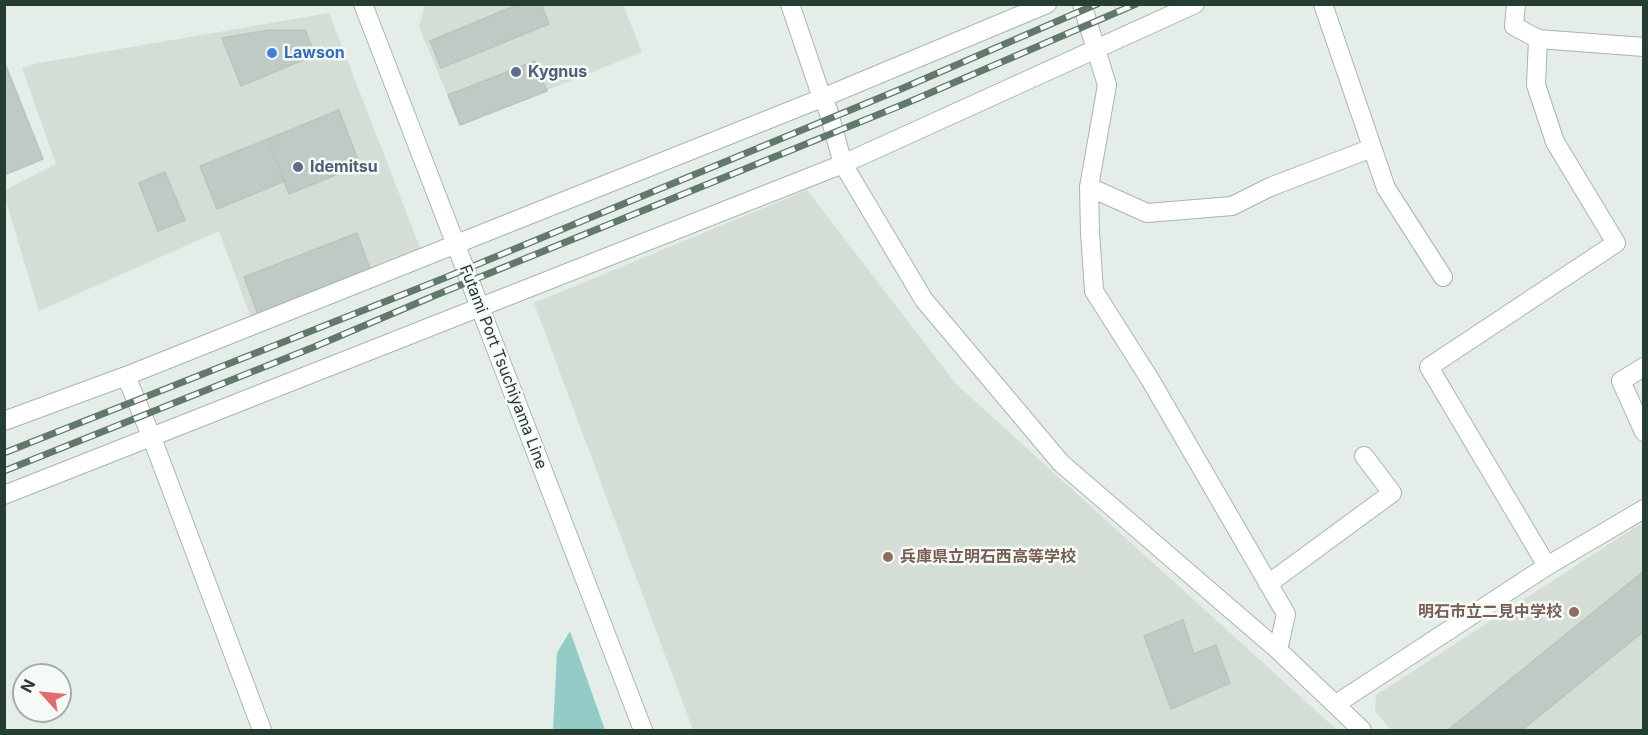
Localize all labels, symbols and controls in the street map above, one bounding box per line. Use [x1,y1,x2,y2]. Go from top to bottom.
place label: Lawson [284,43,345,63]
marker: Lawson [265,46,279,60]
place label: Kygnus [528,62,587,82]
marker: Kygnus [509,65,523,79]
place label: Idemitsu [310,157,378,177]
marker: Idemitsu [291,160,305,174]
street label: Futami Port Tsuchiyama Line [455,262,551,472]
place label: 兵庫県立明石西高等学校 [900,547,1076,567]
marker: 兵庫県立明石西高等学校 [881,550,895,564]
place label: 明石市立二見中学校 [1418,602,1562,622]
marker: 明石市立二見中学校 [1567,605,1581,619]
north arrow [12,663,72,723]
text: N [16,676,39,696]

